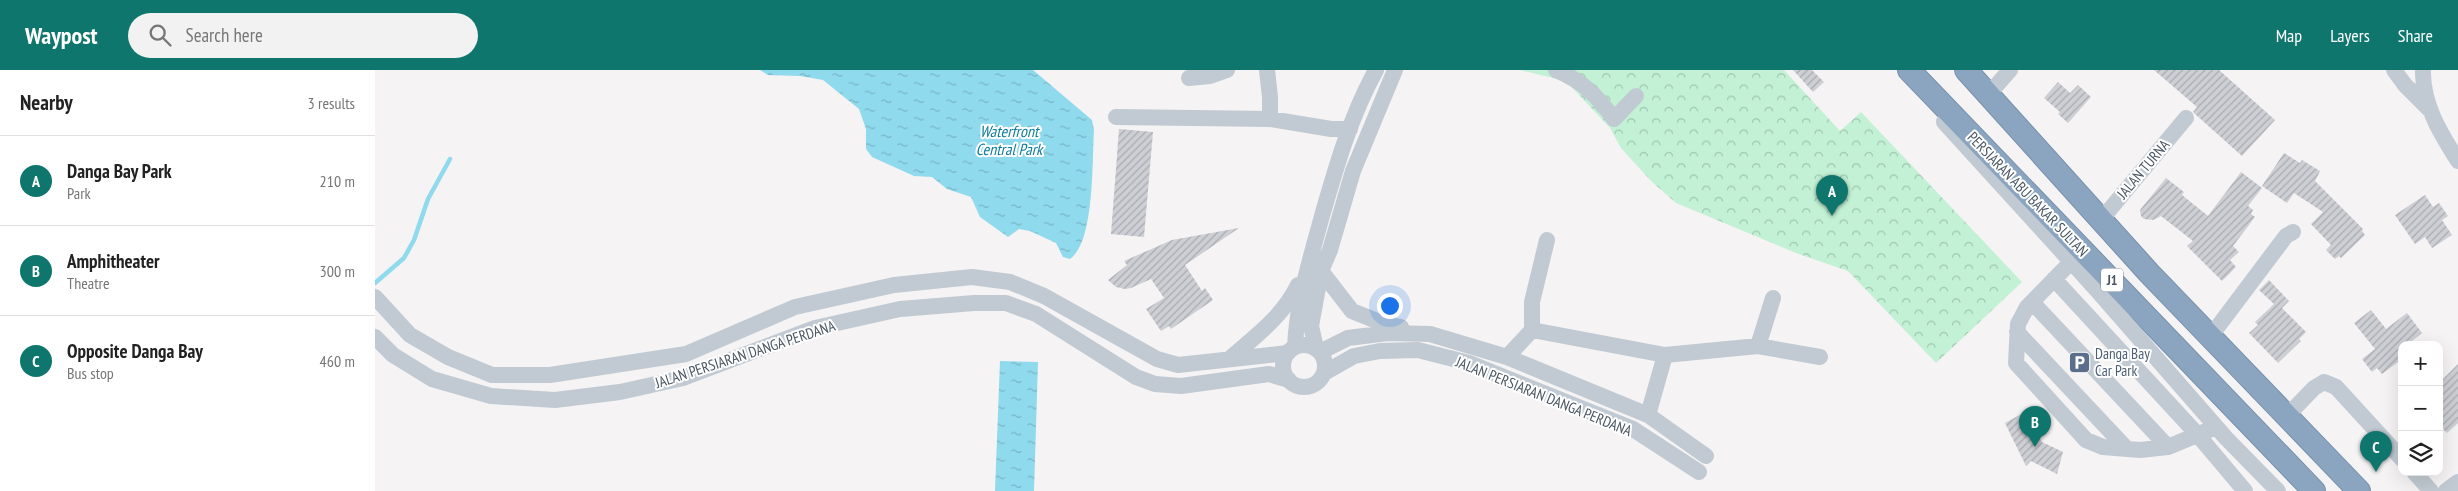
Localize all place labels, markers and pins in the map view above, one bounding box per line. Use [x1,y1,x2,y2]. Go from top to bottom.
pin: A [1816,175,1848,216]
place label: Danga Bay Car Park [2095,344,2150,380]
parking icon: Danga Bay Car Park [2067,350,2091,374]
pin: B [2019,406,2051,447]
pin: C [2360,431,2392,472]

